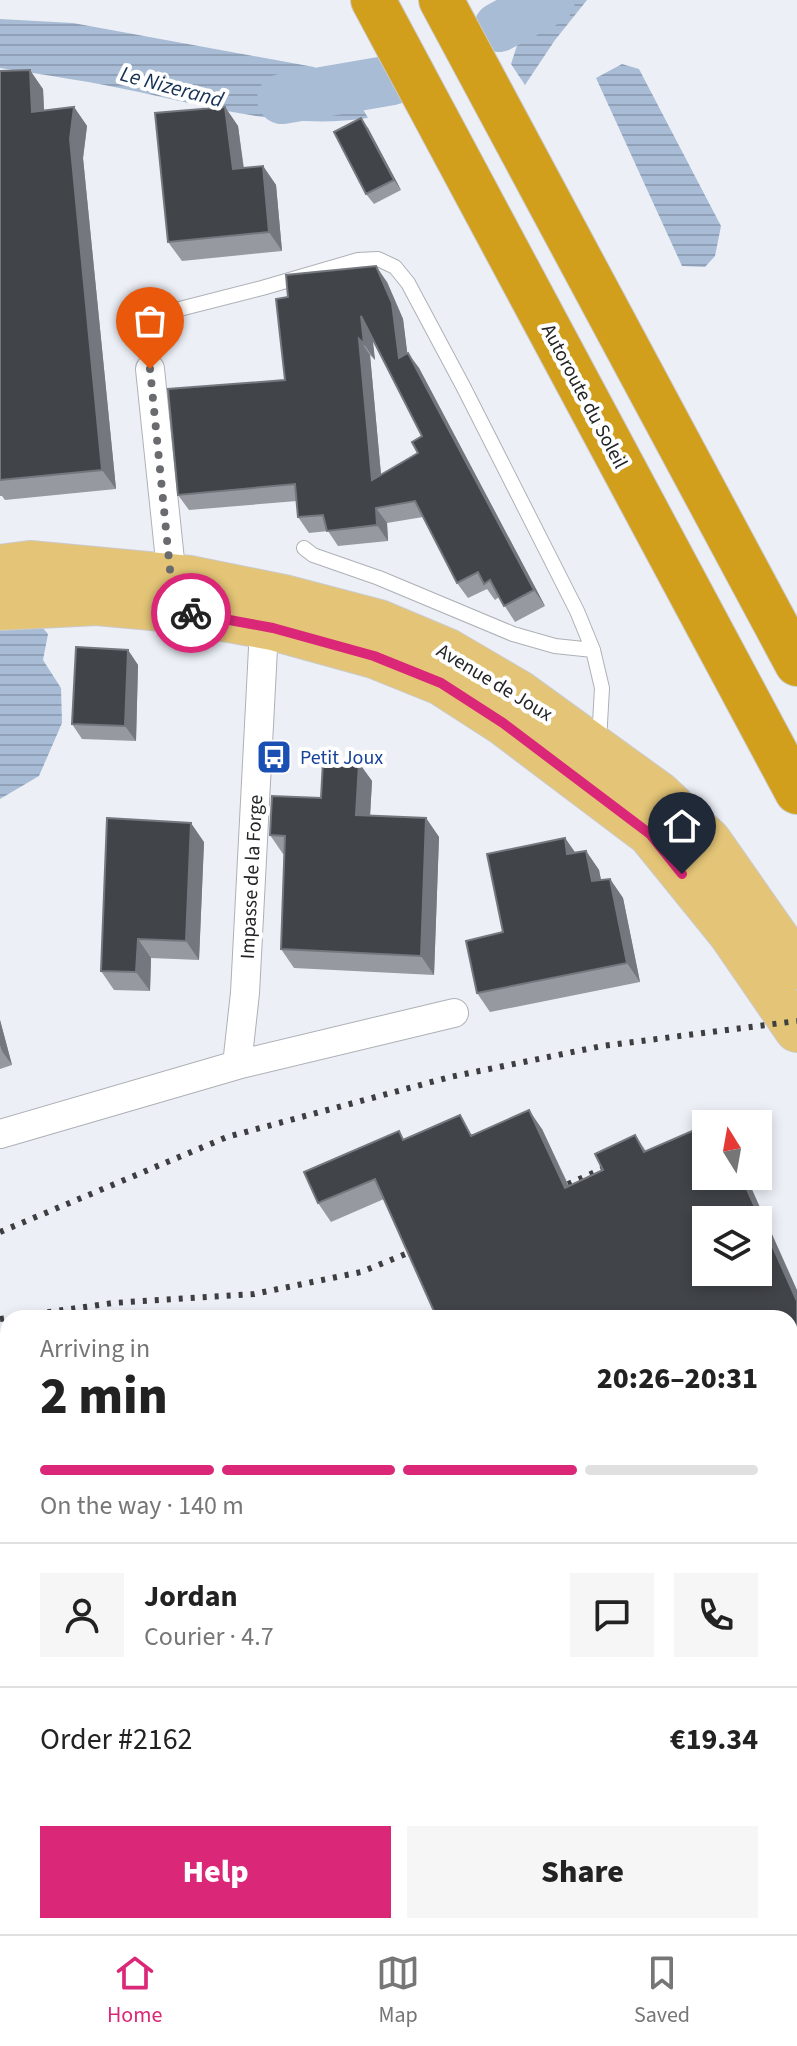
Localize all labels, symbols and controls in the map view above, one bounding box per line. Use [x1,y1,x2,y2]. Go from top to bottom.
water label: Le Nizerand [117,58,228,116]
pin [116,287,184,369]
icon: bag [128,299,172,343]
street label: Autoroute du Soleil [534,319,634,474]
courier [151,573,231,653]
icon: bike [169,591,213,635]
street label: Avenue de Joux [431,637,558,729]
bus stop icon: Petit Joux [255,738,293,776]
place label: Petit Joux [300,744,383,772]
pin [648,792,716,874]
street label: Impasse de la Forge [234,794,270,960]
icon: home [660,804,704,848]
north arrow [692,1110,772,1190]
map controls [692,1110,772,1286]
button: layers [692,1206,772,1286]
text: Arriving in [40,1330,150,1367]
text: 20:26–20:31 [597,1357,758,1400]
text: 2 min [40,1360,168,1434]
text: On the way · 140 m [40,1487,244,1524]
button: person [40,1573,124,1657]
button: chat [570,1573,654,1657]
button: phone [674,1573,758,1657]
text: Jordan [144,1575,238,1618]
text: Courier · 4.7 [144,1618,274,1655]
text: Order #2162 [40,1718,193,1761]
text: €19.34 [670,1718,758,1761]
button: Help [40,1826,391,1918]
button: Share [407,1826,758,1918]
tab: Home [107,1951,162,2031]
tab: Map [376,1951,420,2031]
tab: Saved [634,1951,690,2031]

